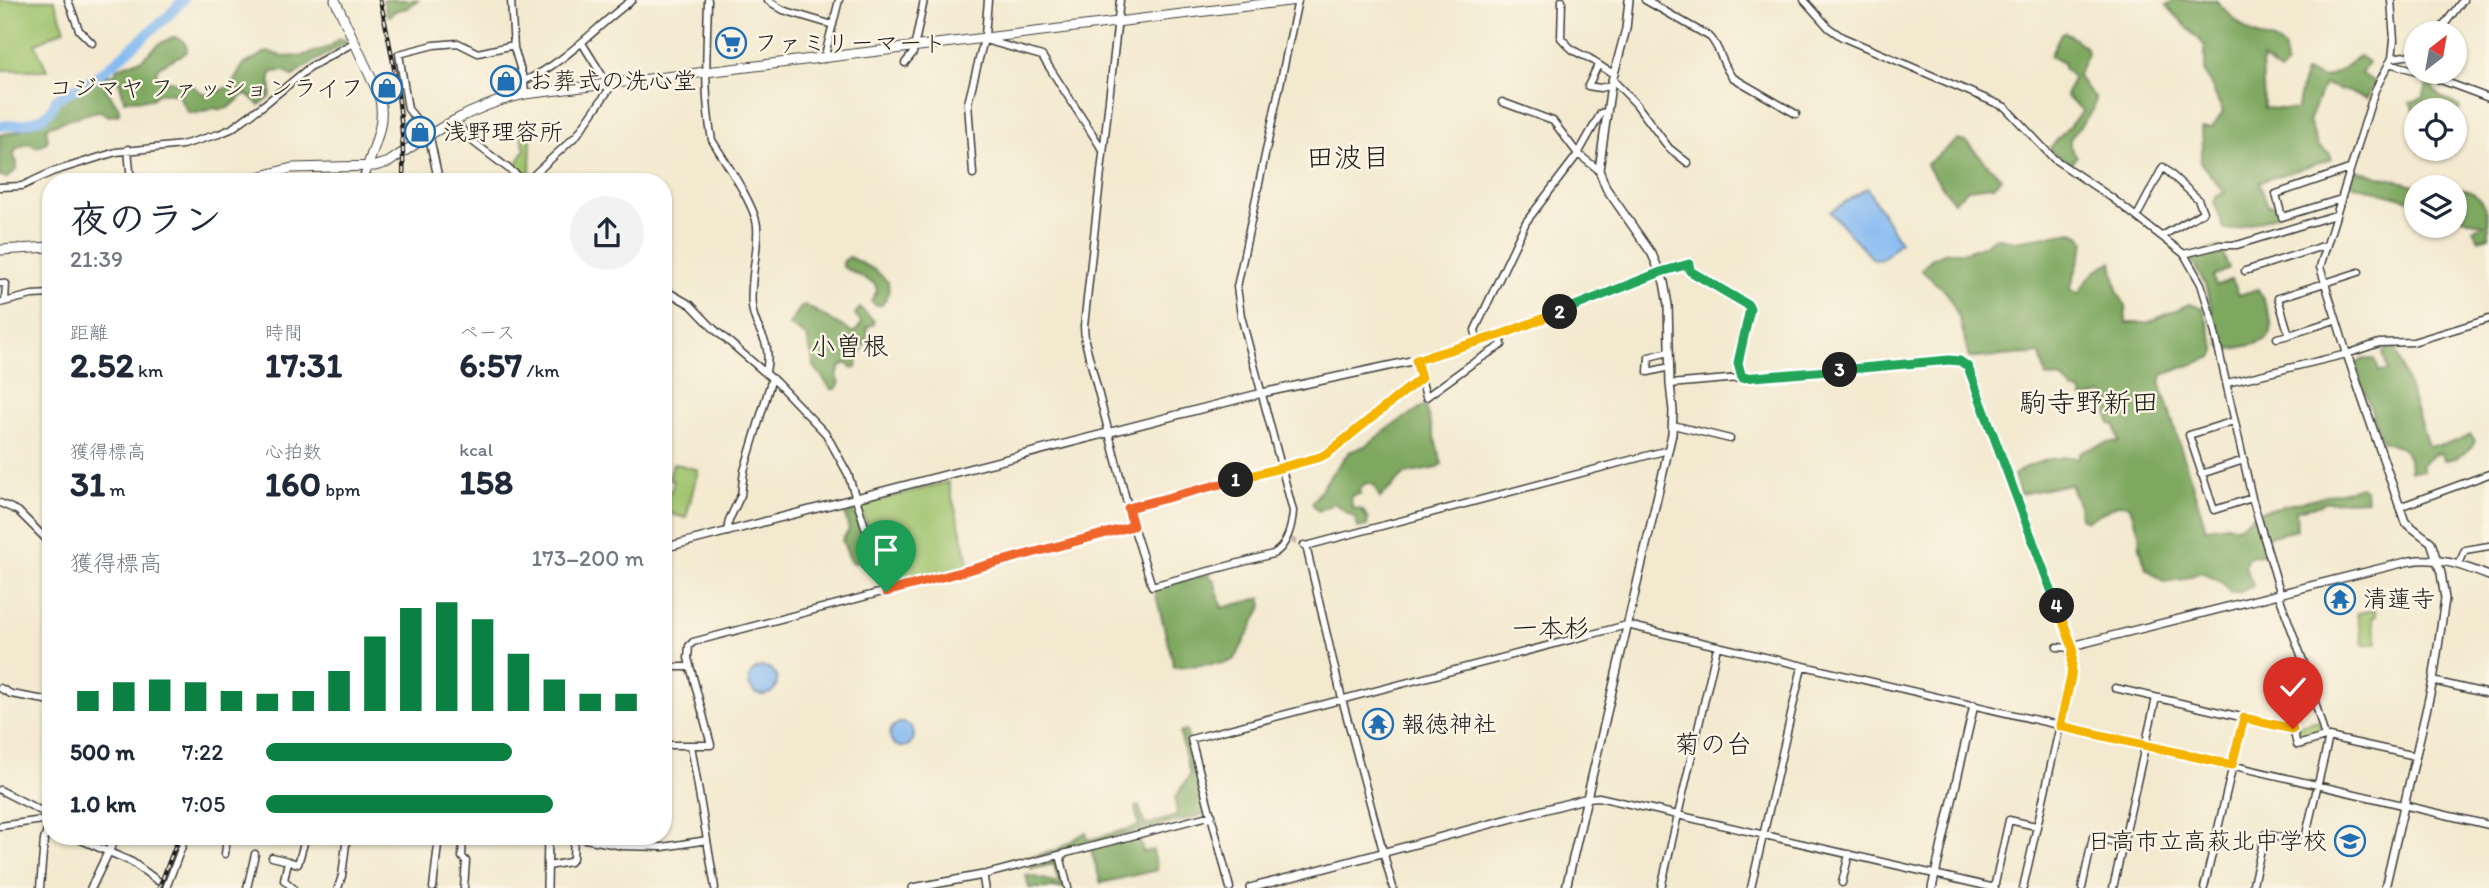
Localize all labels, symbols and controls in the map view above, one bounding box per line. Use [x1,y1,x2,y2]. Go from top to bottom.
north arrow [2404,21,2468,84]
map controls [2404,21,2467,238]
supermarket icon: ファミリーマート [714,26,748,60]
place label: ファミリーマート [754,28,946,57]
shop icon: お葬式の洗心堂 [489,64,523,98]
place label: お葬式の洗心堂 [529,66,697,95]
shop icon: コジマヤ ファッションライフ [370,71,404,105]
place label: コジマヤ ファッションライフ [49,73,364,102]
button: locate [2404,98,2467,161]
shop icon: 浅野理容所 [403,115,437,149]
place label: 浅野理容所 [443,117,563,146]
district label: 田波目 [1306,140,1390,174]
button: layers [2404,175,2467,238]
text: 夜のラン [70,196,222,242]
button: share [570,196,644,270]
text: 21:39 [70,245,123,273]
pin: 2 [1542,294,1578,330]
text: 2 [1555,300,1565,323]
text: 距離 [70,321,108,344]
text: 時間 [265,321,303,344]
text: ペース [459,321,515,344]
district label: 小曽根 [810,330,888,362]
text: 2.52 [70,344,134,386]
text: 17:31 [265,344,342,386]
text: 6:57 [459,344,522,386]
pin: 3 [1822,352,1857,388]
text: 3 [1834,358,1845,381]
text: km [134,359,163,382]
text: /km [522,359,560,382]
district label: 駒寺野新田 [2019,385,2159,419]
text: kcal [459,438,493,461]
text: 獲得標高 [70,440,146,463]
text: 心拍数 [265,440,322,463]
text: 158 [459,461,513,503]
pin: 1 [1218,462,1254,498]
text: 31 [70,463,105,505]
text: 160 [265,463,321,505]
text: 1 [1231,468,1240,491]
text: m [105,478,126,501]
text: bpm [321,478,361,501]
pin [856,520,916,592]
icon: arrive [867,531,905,569]
text: 173–200 m [532,544,644,572]
text: 獲得標高 [70,549,162,577]
temple icon: 清蓮寺 [2323,582,2357,616]
place label: 清蓮寺 [2363,584,2435,613]
pin: 4 [2039,588,2074,624]
text: 4 [2051,594,2062,617]
district label: 一本杉 [1512,612,1590,644]
pin [2263,657,2323,729]
icon: check [2274,668,2312,706]
temple icon: 報徳神社 [1361,707,1395,741]
place label: 報徳神社 [1401,709,1497,738]
district label: 菊の台 [1674,728,1752,760]
text: 500 m [70,738,135,766]
text: 7:22 [182,738,223,766]
text: 1.0 km [70,790,136,818]
text: 7:05 [182,790,225,818]
school or university icon: 日高市立高萩北中学校 [2333,824,2367,858]
place label: 日高市立高萩北中学校 [2087,826,2327,855]

